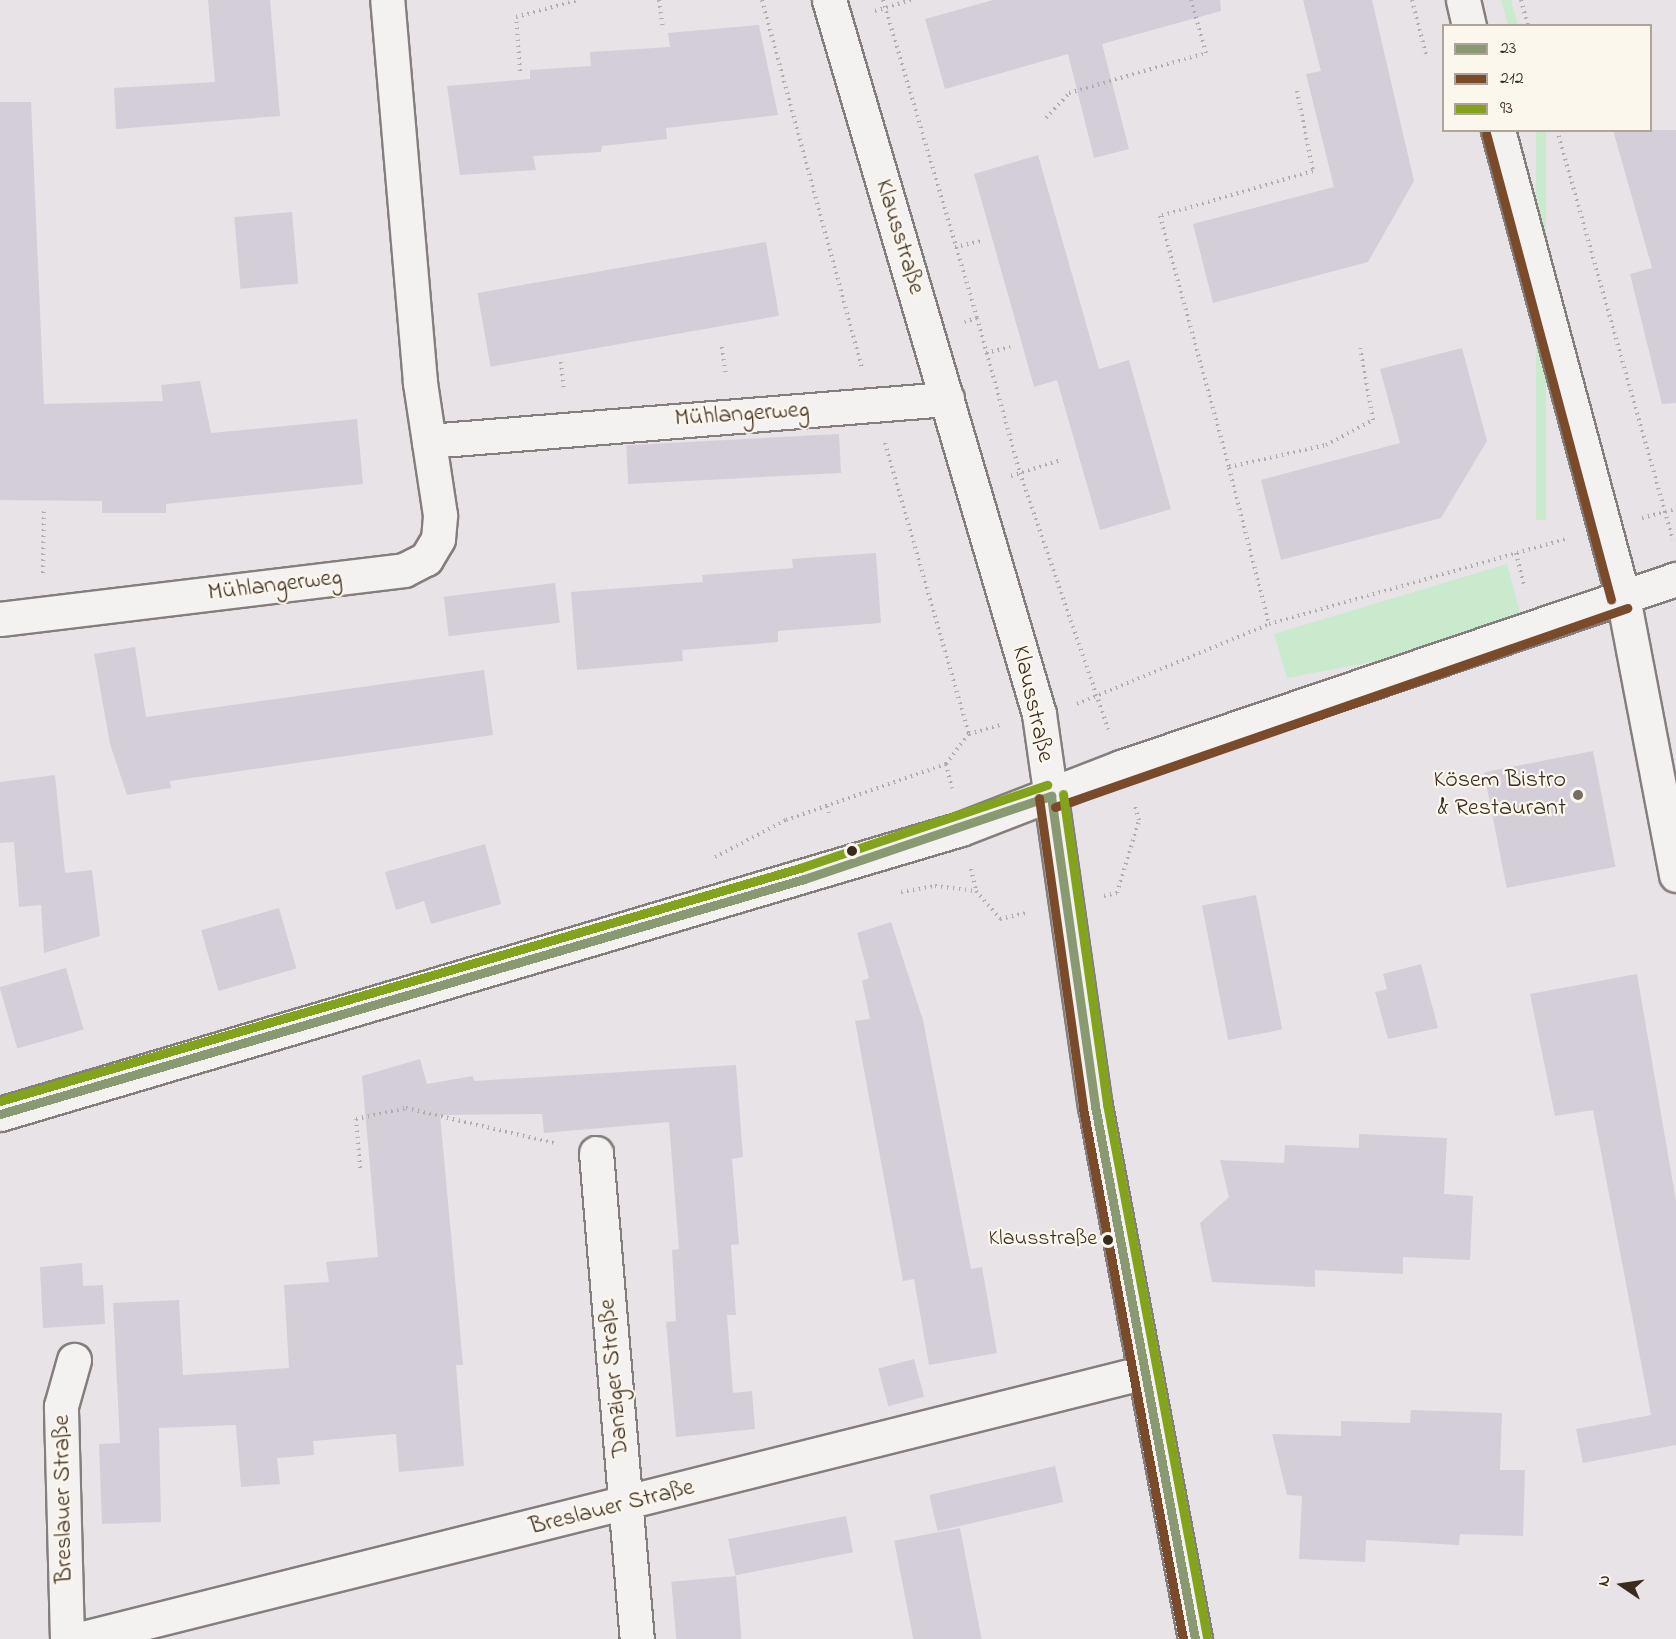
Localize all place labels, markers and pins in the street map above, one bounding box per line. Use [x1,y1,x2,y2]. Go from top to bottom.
place label: Kösem Bistro & Restaurant [1434,767,1566,823]
marker: Kösem Bistro & Restaurant [1571,788,1585,802]
unlabelled marker [846,845,858,857]
place label: Klausstraße [988,1227,1097,1253]
marker: Klausstraße [1102,1234,1114,1246]

